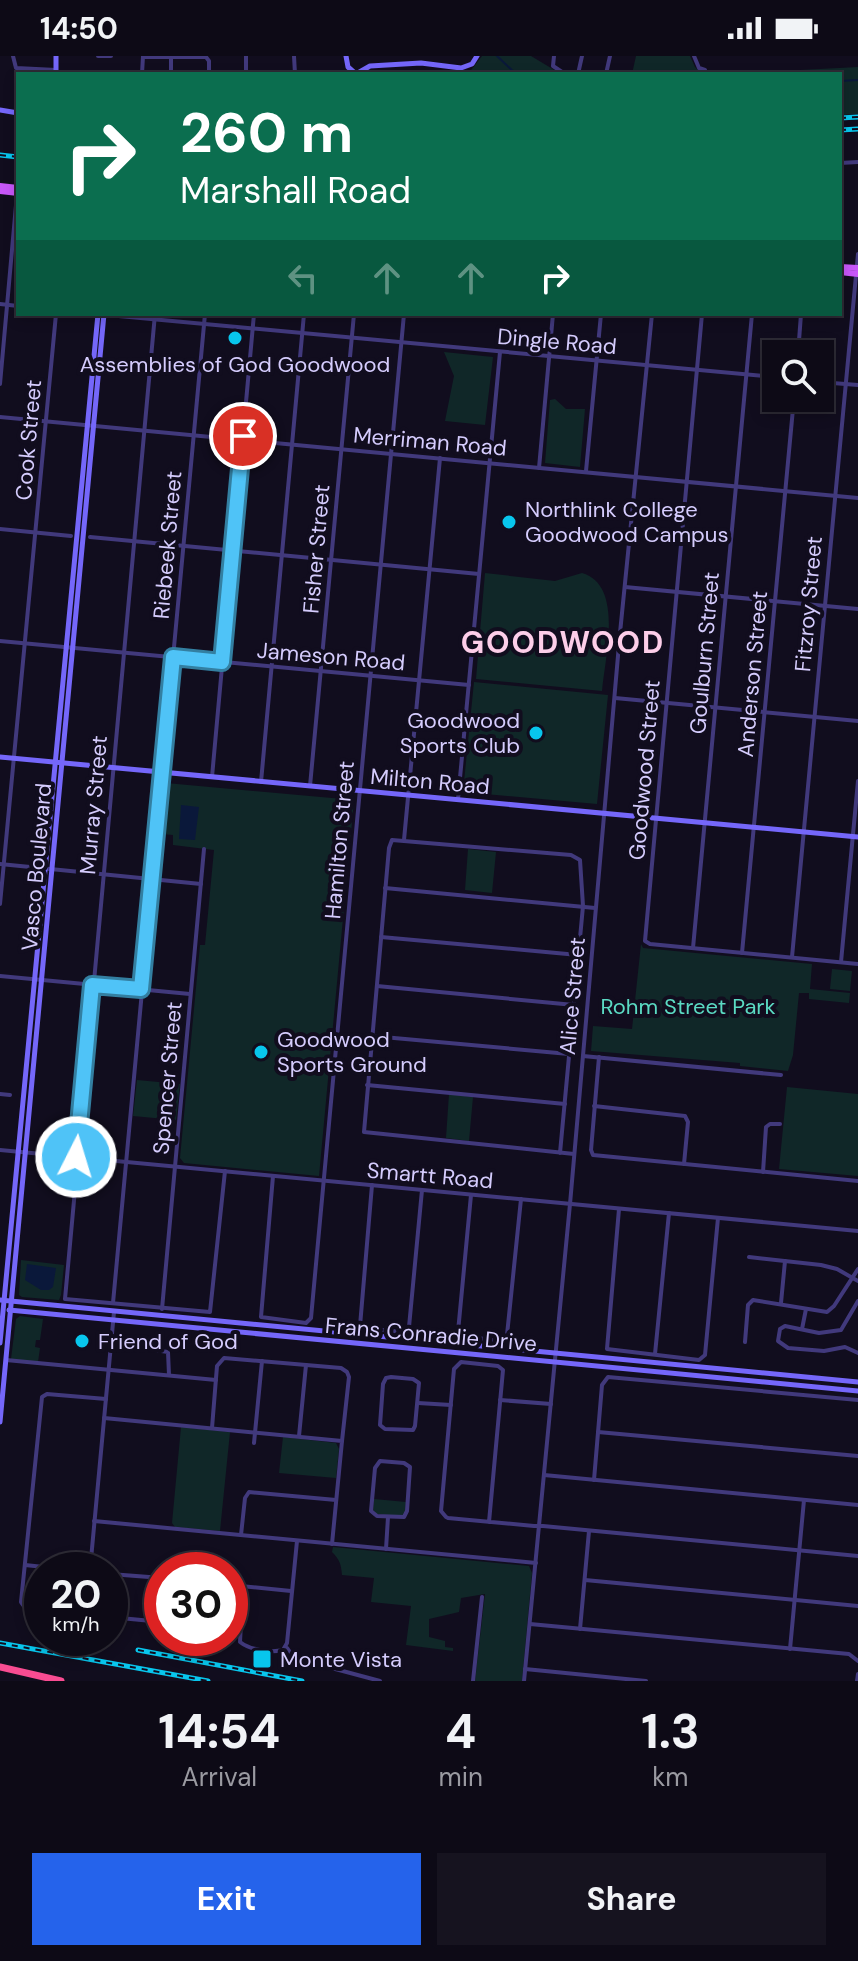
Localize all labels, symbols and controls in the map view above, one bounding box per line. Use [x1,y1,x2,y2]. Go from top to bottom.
text: 14:50 [40,9,118,48]
text: 260 m [180,96,353,169]
icon: right [48,104,152,208]
text: Marshall Road [180,167,411,214]
icon: left [281,256,325,300]
icon: ahead [365,256,409,300]
icon: ahead [449,256,493,300]
icon: right [533,256,577,300]
street label: Dingle Road [496,322,618,361]
marker: Assemblies of God Goodwood [226,329,244,347]
map controls [762,340,834,412]
button: search [762,340,834,412]
place label: Assemblies of God Goodwood [80,350,390,379]
street label: Cook Street [9,378,48,502]
pin [209,402,277,470]
icon: arrive [221,414,265,458]
street label: Merriman Road [352,420,508,463]
street label: Riebeek Street [147,470,188,620]
street label: Fisher Street [296,483,337,615]
place label: Northlink College Goodwood Campus [525,495,728,549]
marker: Northlink College Goodwood Campus [500,513,518,531]
street label: Fitzroy Street [788,535,829,673]
street label: Goulburn Street [683,571,726,735]
street label: Anderson Street [731,590,774,758]
district label: GOODWOOD [461,623,665,662]
street label: Jameson Road [256,636,406,677]
street label: Goodwood Street [622,679,667,861]
place label: Goodwood Sports Club [400,706,520,760]
marker: Goodwood Sports Club [527,724,545,742]
street label: Murray Street [73,734,114,876]
street label: Hamilton Street [318,760,361,920]
street label: Milton Road [369,762,491,801]
street label: Vasco Boulevard [15,782,58,952]
street label: Alice Street [553,936,592,1056]
park label: Rohm Street Park [600,992,776,1021]
street label: Spencer Street [146,1001,189,1156]
place label: Goodwood Sports Ground [277,1025,427,1079]
marker: Goodwood Sports Ground [252,1043,270,1061]
position arrow [34,1115,118,1199]
street label: Smartt Road [366,1156,494,1195]
street label: Frans Conradie Drive [324,1311,538,1358]
place label: Friend of God [98,1327,238,1356]
marker: Friend of God [73,1332,91,1350]
speed limit sign: 30 [144,1552,248,1656]
text: 20 [50,1568,102,1620]
text: km/h [52,1611,100,1637]
place label: Monte Vista [280,1645,402,1674]
marker: Monte Vista [251,1648,273,1670]
text: 14:54 [158,1700,280,1763]
text: 4 [445,1700,476,1763]
text: 1.3 [641,1700,700,1763]
text: Arrival [181,1760,257,1794]
text: min [439,1760,483,1794]
text: km [652,1760,689,1794]
button: Exit [32,1853,421,1945]
button: Share [437,1853,826,1945]

